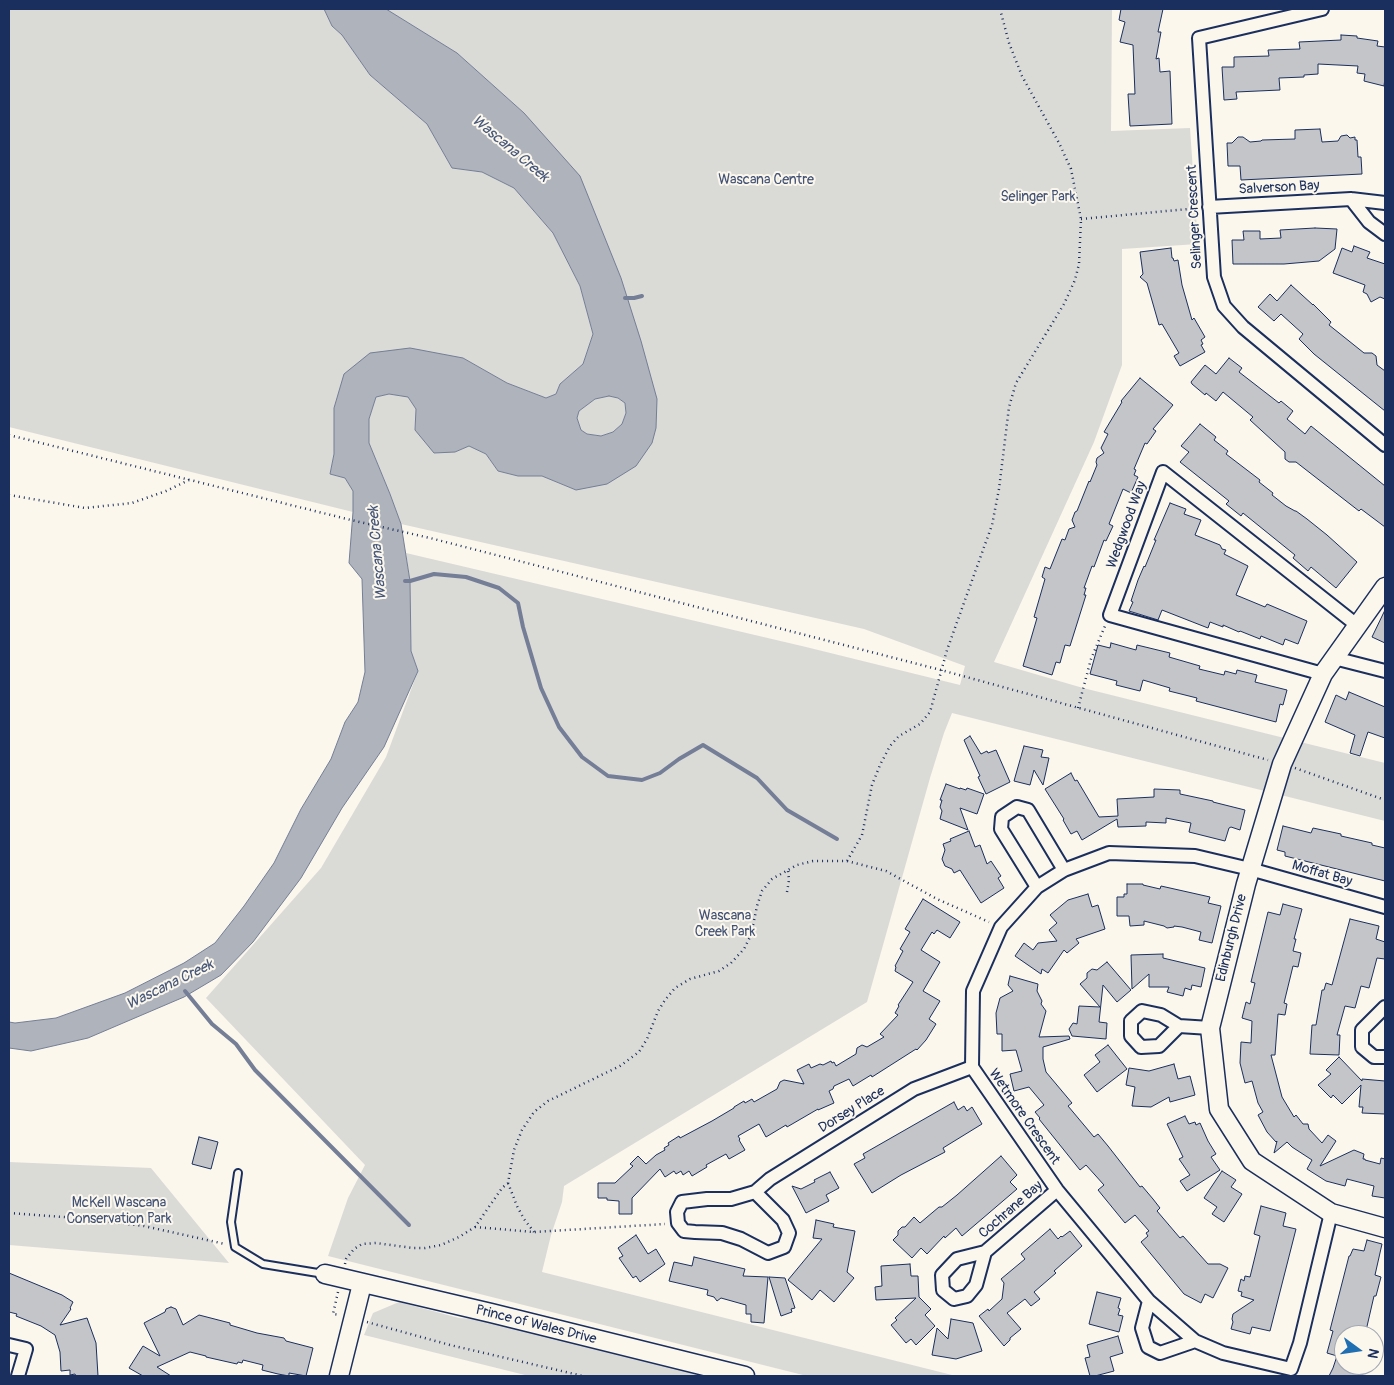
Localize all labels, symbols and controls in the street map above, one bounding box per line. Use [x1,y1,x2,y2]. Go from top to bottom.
water label: Wascana Creek [468,112,552,186]
street label: Selinger Crescent [1184,164,1206,270]
park label: Wascana Centre [718,172,814,188]
street label: Salverson Bay [1238,177,1320,199]
park label: Selinger Park [1000,189,1076,205]
street label: Wedgwood Way [1103,479,1151,571]
water label: Wascana Creek [365,505,391,601]
street label: Moffat Bay [1290,857,1354,891]
street label: Edinburgh Drive [1213,892,1251,984]
park label: Wascana Creek Park [695,908,755,940]
water label: Wascana Creek [123,956,217,1014]
street label: Wetmore Crescent [985,1066,1063,1168]
street label: Dorsey Place [816,1083,888,1137]
street label: Cochrane Bay [976,1178,1046,1242]
park label: McKell Wascana Conservation Park [66,1195,172,1228]
street label: Prince of Wales Drive [474,1302,598,1348]
north arrow [1334,1325,1384,1375]
text: N [1364,1347,1382,1360]

